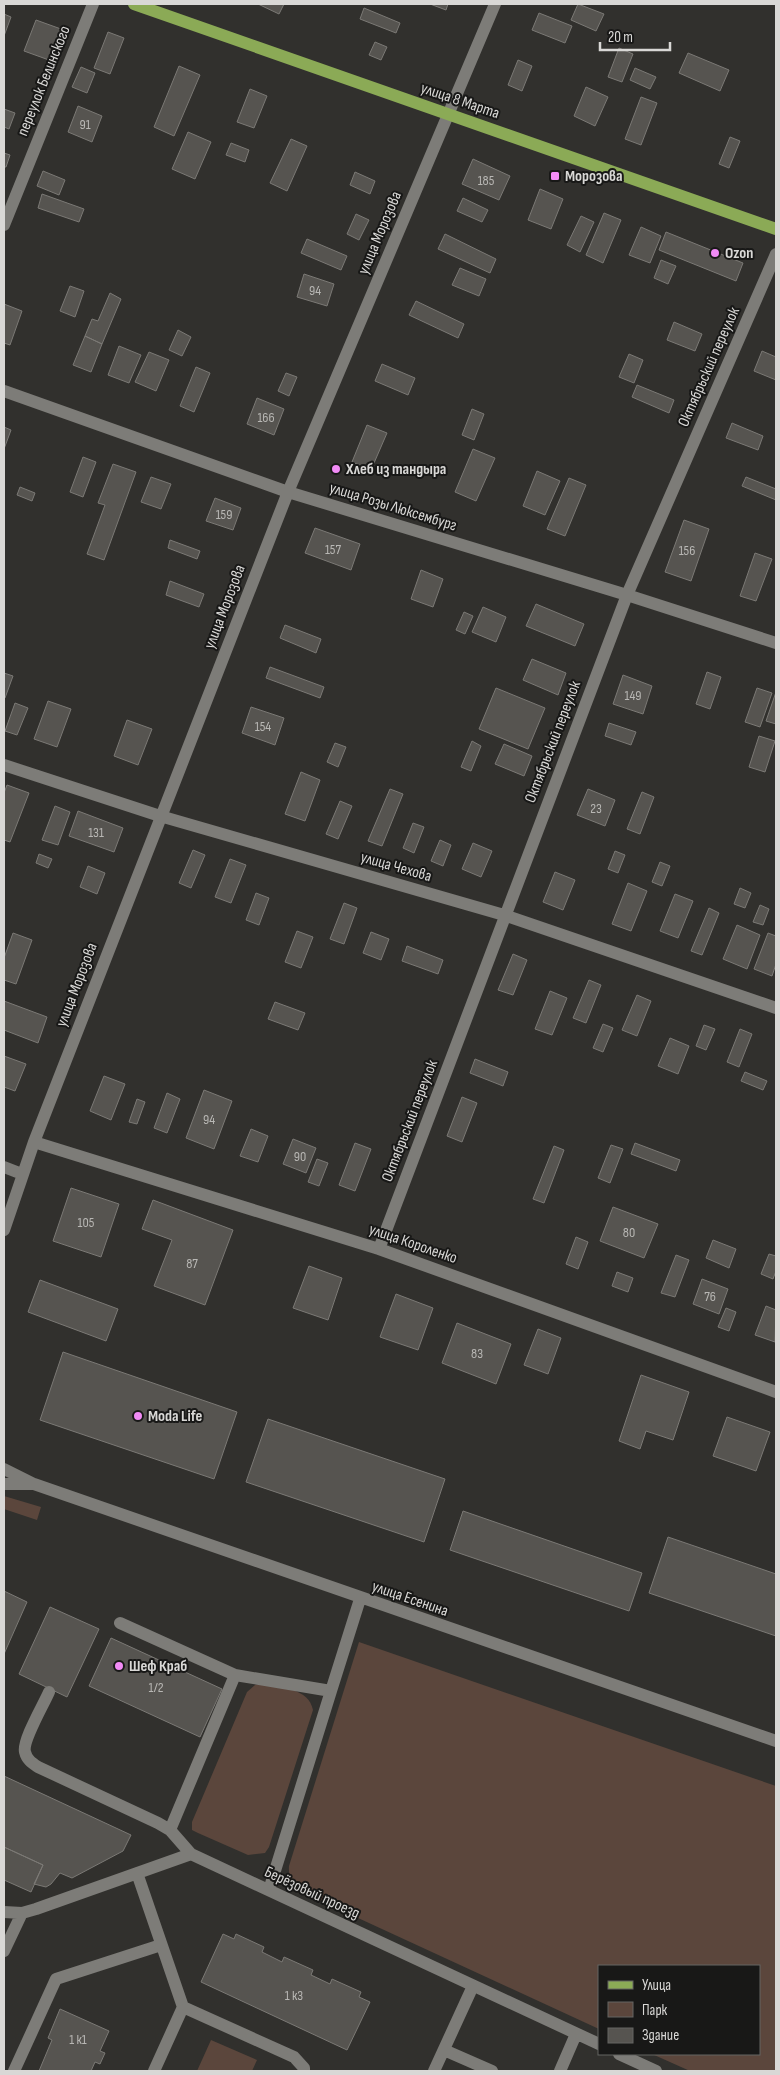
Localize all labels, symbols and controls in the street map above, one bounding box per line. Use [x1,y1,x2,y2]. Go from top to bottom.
scale bar [600,20,670,52]
street label: переулок Белинского [13,23,75,139]
text: 20 m [608,28,633,47]
street label: улица 8 Марта [418,79,502,123]
house number: 91 [79,116,91,133]
place label: Морозова [565,167,623,186]
marker: Морозова [549,170,561,182]
house number: 185 [478,172,495,189]
street label: улица Морозова [354,189,406,277]
place label: Ozon [725,244,753,263]
marker: Ozon [709,247,721,259]
house number: 94 [309,282,321,299]
street label: Октябрьский переулок [674,303,744,430]
house number: 166 [257,409,275,426]
place label: Хлеб из тандыра [345,460,446,479]
marker: Хлеб из тандыра [330,463,342,475]
street label: улица Розы Люксембург [327,479,459,535]
house number: 159 [216,506,232,523]
house number: 157 [325,541,341,558]
house number: 156 [679,542,695,559]
street label: улица Морозова [200,562,250,652]
street label: Октябрьский переулок [521,678,585,806]
house number: 149 [625,687,641,704]
house number: 154 [255,718,271,735]
house number: 23 [590,800,602,817]
house number: 131 [88,824,104,841]
street label: улица Чехова [358,848,434,886]
street label: улица Морозова [52,940,102,1030]
street label: Октябрьский переулок [378,1057,442,1185]
house number: 94 [203,1111,215,1128]
house number: 90 [294,1148,306,1165]
house number: 105 [78,1214,95,1231]
street label: улица Короленко [366,1220,460,1268]
house number: 80 [623,1224,635,1241]
house number: 87 [186,1255,198,1272]
house number: 76 [704,1288,716,1305]
house number: 83 [471,1345,483,1362]
place label: Moda Life [148,1407,202,1426]
marker: Moda Life [132,1410,144,1422]
street label: улица Есенина [369,1577,451,1621]
place label: Шеф Краб [129,1657,187,1676]
marker: Шеф Краб [113,1660,125,1672]
house number: 1/2 [149,1679,164,1696]
street label: Берёзовый проезд [261,1863,363,1923]
legend [598,1965,760,2055]
text: Улица [642,1976,671,1995]
house number: 1 к3 [285,1987,303,2004]
text: Парк [642,2001,668,2020]
text: Здание [642,2026,679,2045]
house number: 1 к1 [69,2031,87,2048]

